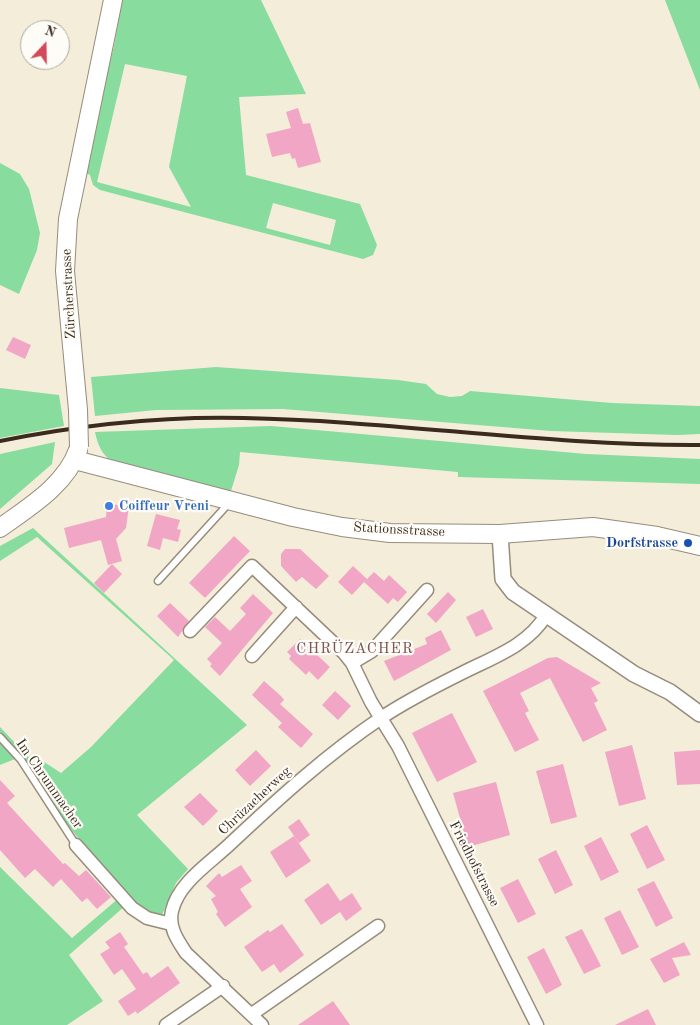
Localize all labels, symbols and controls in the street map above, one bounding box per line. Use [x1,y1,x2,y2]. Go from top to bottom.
north arrow [20,20,70,70]
text: N [43,23,58,40]
street label: Zürcherstrasse [58,248,80,340]
place label: Coiffeur Vreni [119,498,209,514]
marker: Coiffeur Vreni [103,500,115,512]
street label: Stationsstrasse [353,519,445,541]
place label: Dorfstrasse [606,535,678,551]
marker: Dorfstrasse [682,537,694,549]
district label: CHRÜZACHER [295,640,415,658]
street label: Im Chrummacher [12,736,86,832]
street label: Chrüzacherweg [215,763,295,839]
street label: Friedhofstrasse [445,818,503,910]

